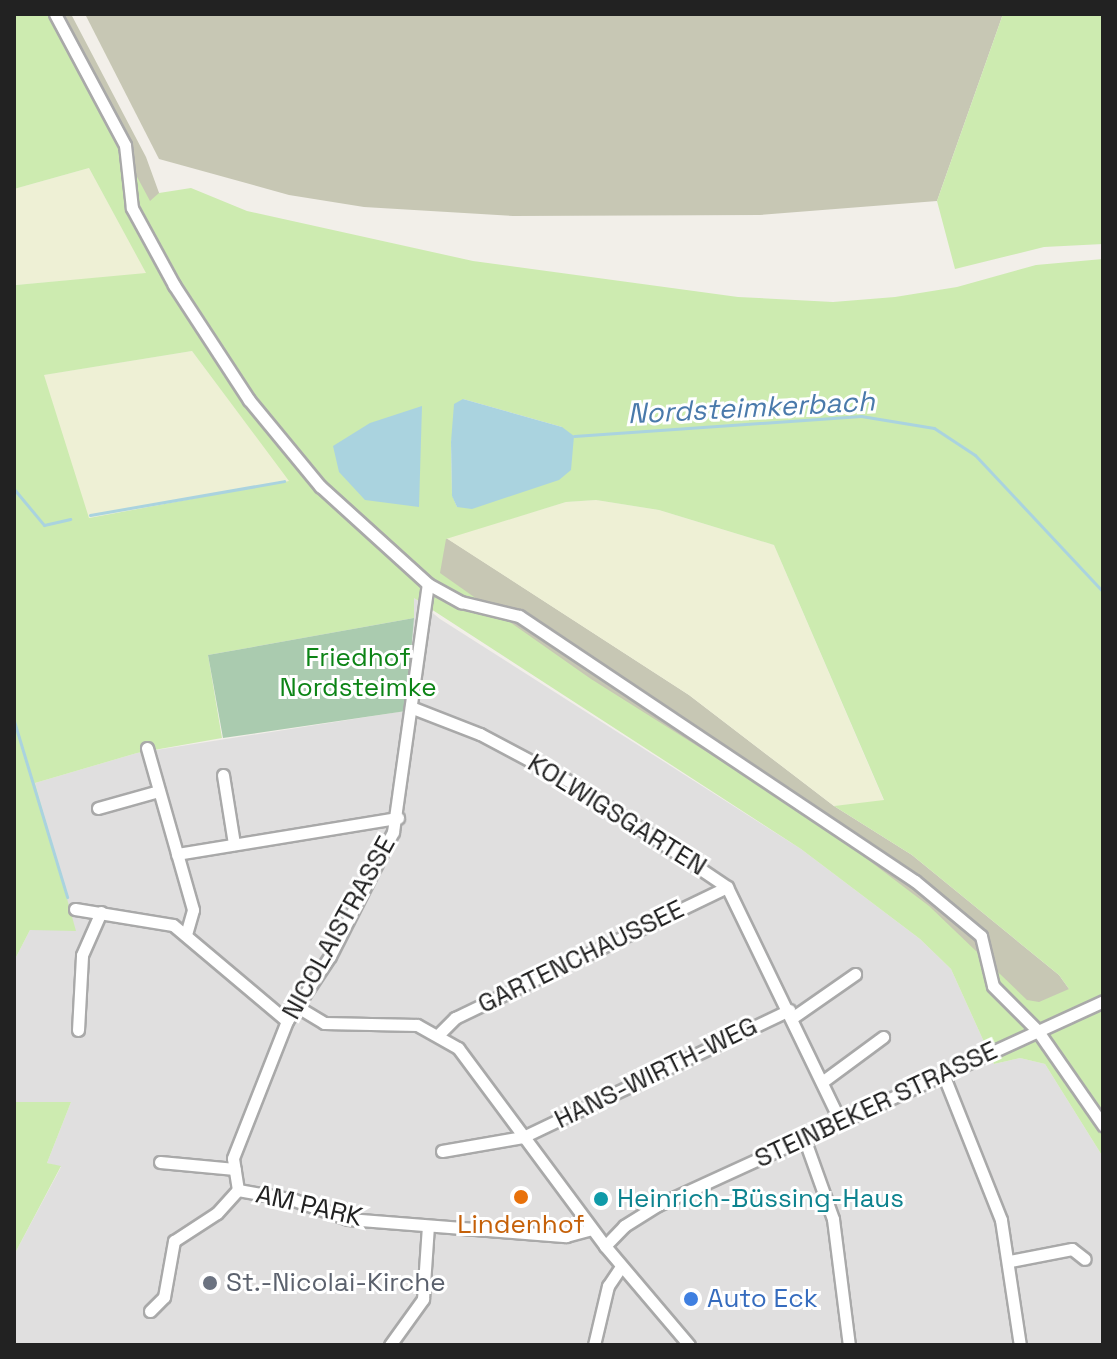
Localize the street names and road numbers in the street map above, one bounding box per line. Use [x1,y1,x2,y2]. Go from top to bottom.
street label: KOLWIGSGARTEN [522,748,712,882]
street label: NICOLAISTRASSE [276,831,402,1025]
street label: GARTENCHAUSSEE [473,894,689,1020]
street label: HANS-WIRTH-WEG [550,1010,762,1136]
street label: STEINBEKER STRASSE [750,1035,1002,1175]
street label: AM PARK [253,1179,365,1233]

